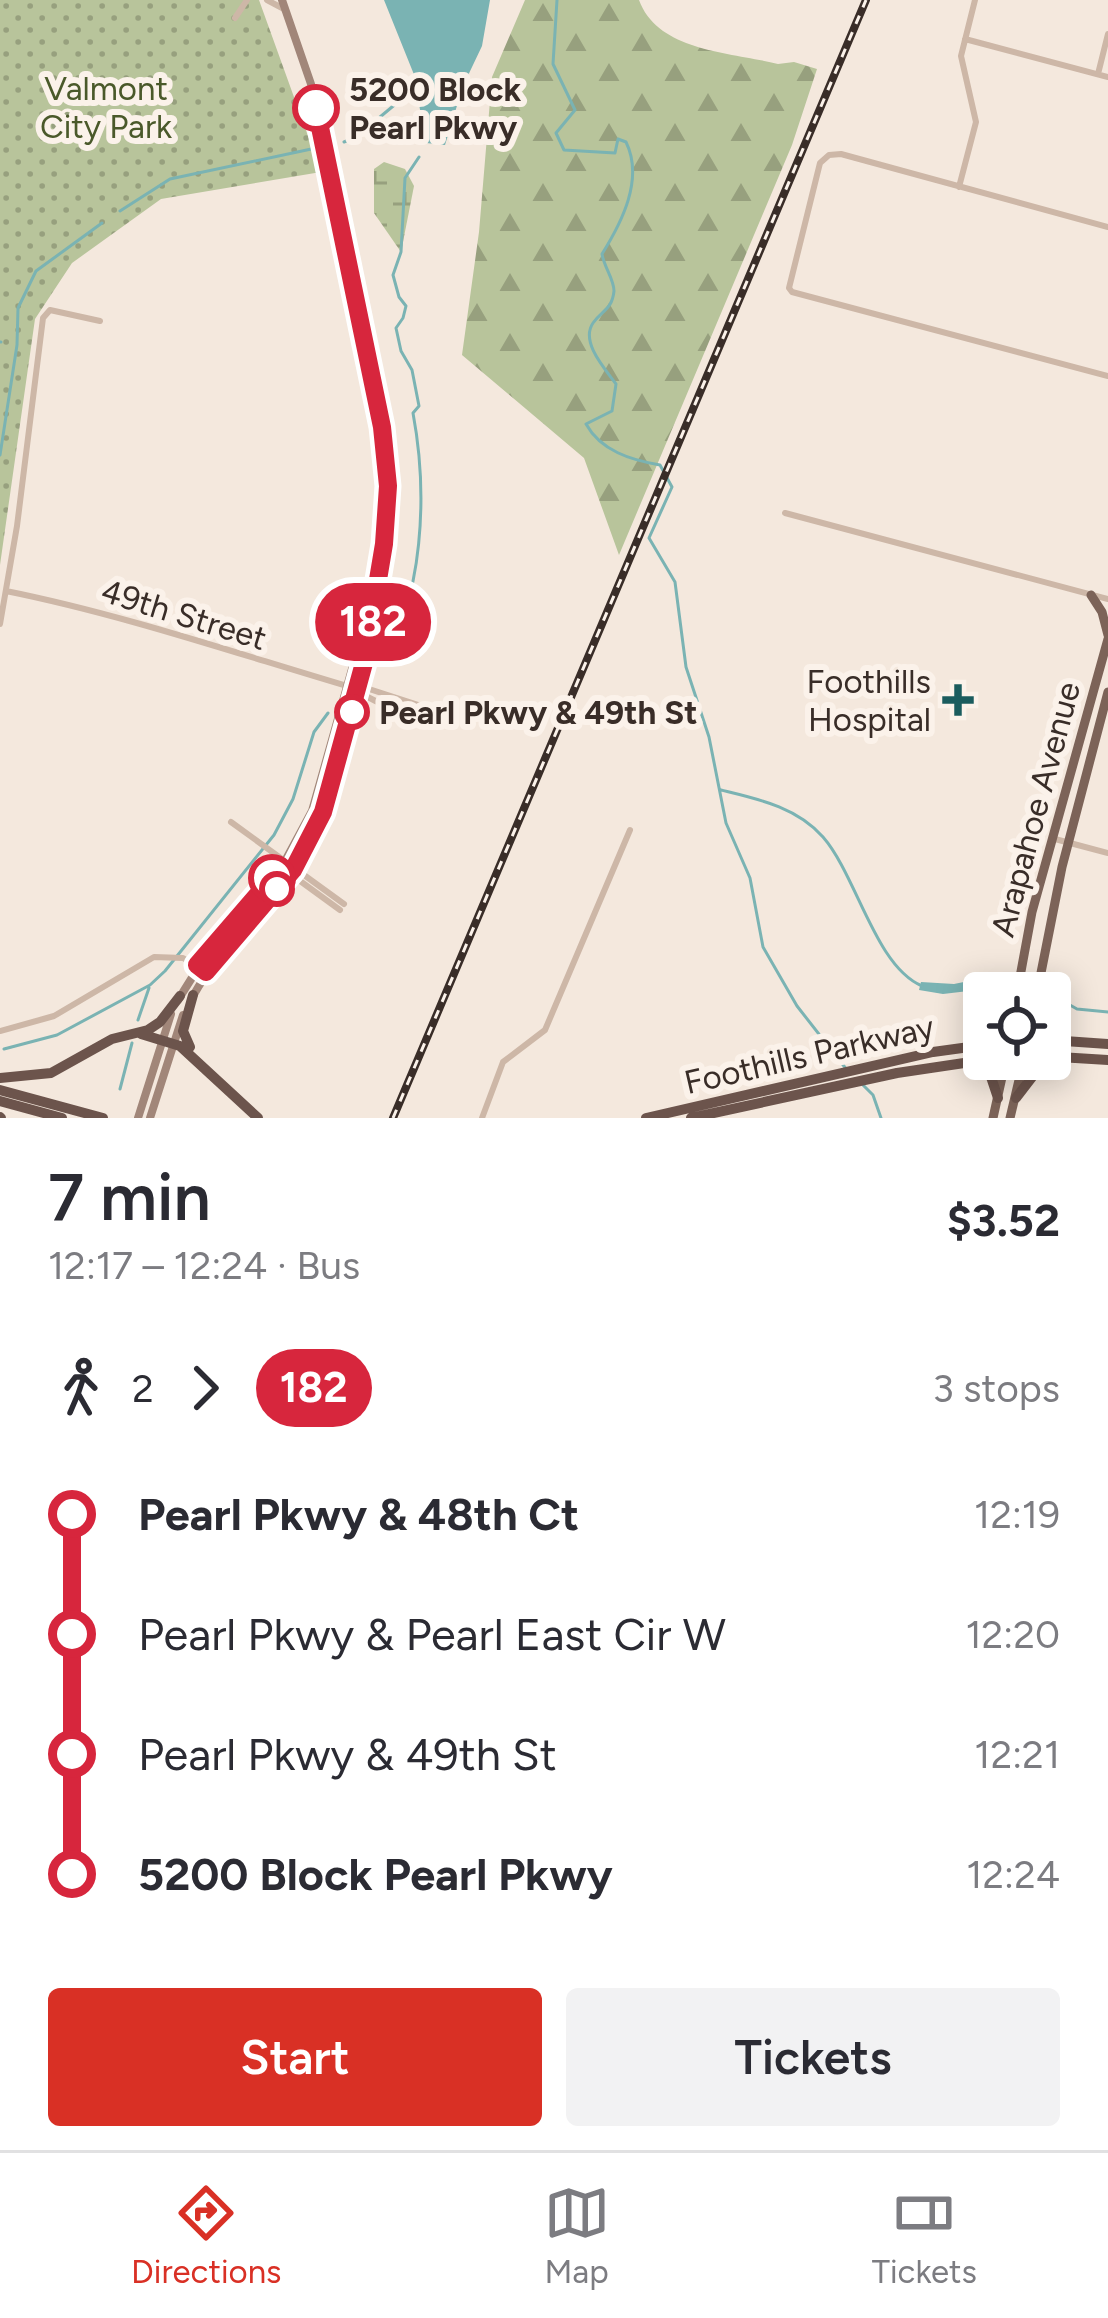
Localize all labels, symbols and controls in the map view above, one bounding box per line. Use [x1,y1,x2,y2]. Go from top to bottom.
park label: Valmont City Park [40,69,172,146]
place label: 5200 Block Pearl Pkwy [349,70,521,147]
marker: 5200 Block Pearl Pkwy [294,86,338,130]
street label: 49th Street [97,571,271,658]
line badge: 182 [304,583,442,661]
text: 182 [339,596,407,647]
place label: Foothills Hospital [807,662,931,739]
street label: Arapahoe Avenue [983,678,1088,941]
marker: Foothills Hospital [942,684,974,716]
place label: Pearl Pkwy & 49th St [379,693,697,732]
marker: Pearl Pkwy & 49th St [336,696,368,728]
unlabelled marker [250,856,294,900]
unlabelled marker [261,873,293,905]
map controls [963,972,1071,1080]
button: locate [963,972,1071,1080]
street label: Foothills Parkway [681,1007,938,1102]
text: 7 min [48,1157,211,1237]
text: $3.52 [947,1193,1060,1247]
text: 12:17 – 12:24 · Bus [48,1242,360,1289]
icon: walk [48,1355,114,1421]
icon: forward [172,1355,238,1421]
text: 182 [280,1362,348,1413]
text: 2 [132,1365,154,1412]
text: 3 stops [932,1365,1060,1412]
text: Pearl Pkwy & 48th Ct [138,1487,579,1541]
text: 12:19 [974,1491,1060,1538]
text: Pearl Pkwy & Pearl East Cir W [138,1607,726,1661]
text: 12:20 [965,1611,1060,1658]
text: Pearl Pkwy & 49th St [138,1727,557,1781]
text: 12:21 [974,1731,1060,1778]
text: 5200 Block Pearl Pkwy [138,1847,613,1901]
text: 12:24 [966,1851,1060,1898]
button: Start [48,1988,542,2126]
button: Tickets [566,1988,1060,2126]
tab: Directions [131,2180,282,2291]
tab: Map [544,2180,610,2291]
tab: Tickets [872,2180,977,2291]

